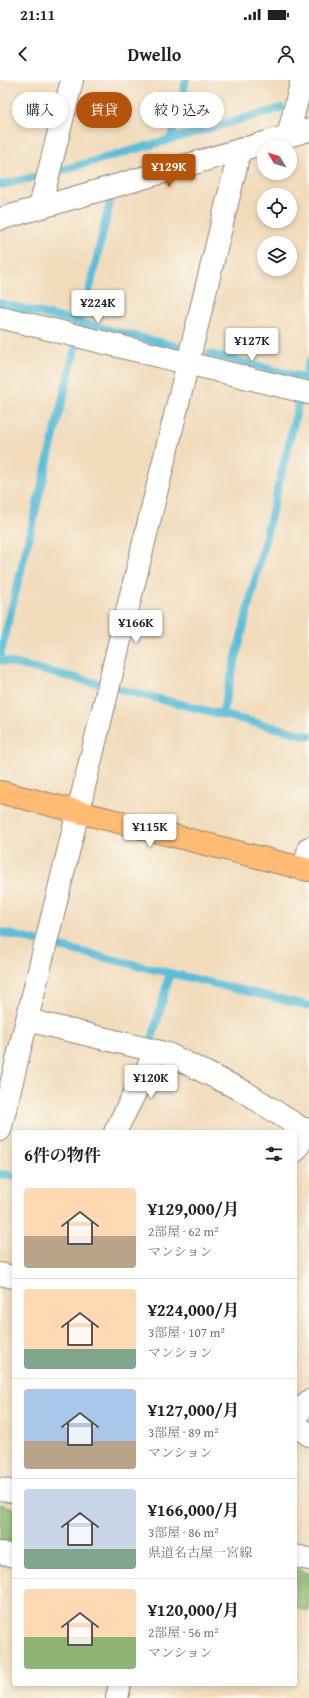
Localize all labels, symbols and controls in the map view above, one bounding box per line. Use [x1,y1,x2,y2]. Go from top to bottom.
text: 21:11 [20,4,55,25]
text: Dwello [128,41,181,68]
icon: back [12,43,34,65]
icon: person [275,43,297,65]
chip: 購入 [12,92,68,128]
chip: 賃貸 [76,92,132,128]
chip: 絞り込み [140,92,224,128]
north arrow [257,140,297,180]
map controls [257,140,297,276]
pin: ¥129K [141,154,197,188]
text: ¥129K [151,157,187,176]
button: locate [257,188,297,228]
button: layers [257,236,297,276]
pin: ¥224K [70,290,126,324]
text: ¥224K [80,293,116,312]
pin: ¥127K [224,328,280,362]
text: ¥127K [234,331,270,350]
pin: ¥166K [108,610,164,644]
text: ¥166K [118,613,154,632]
pin: ¥115K [122,814,178,848]
text: ¥115K [132,817,168,836]
pin: ¥120K [123,1065,179,1099]
text: ¥120K [133,1068,169,1087]
text: 6件の物件 [24,1142,101,1167]
icon: filters [263,1143,285,1165]
text: ¥129,000/月 [148,1196,240,1221]
icon: home [56,1204,104,1252]
text: 2部屋 · 62 m² [148,1222,219,1241]
text: マンション [148,1242,212,1261]
text: ¥224,000/月 [148,1297,240,1322]
icon: home [56,1305,104,1353]
text: 3部屋 · 107 m² [148,1323,225,1342]
text: マンション [148,1343,212,1362]
text: ¥127,000/月 [148,1397,240,1422]
icon: home [56,1405,104,1453]
text: 3部屋 · 89 m² [148,1423,219,1442]
text: マンション [148,1443,212,1462]
text: ¥166,000/月 [148,1497,240,1522]
icon: home [56,1505,104,1553]
text: 3部屋 · 86 m² [148,1523,219,1542]
text: 県道名古屋一宮線 [148,1543,252,1562]
text: ¥120,000/月 [148,1597,240,1622]
icon: home [56,1605,104,1653]
text: 2部屋 · 56 m² [148,1623,219,1642]
text: マンション [148,1643,212,1662]

